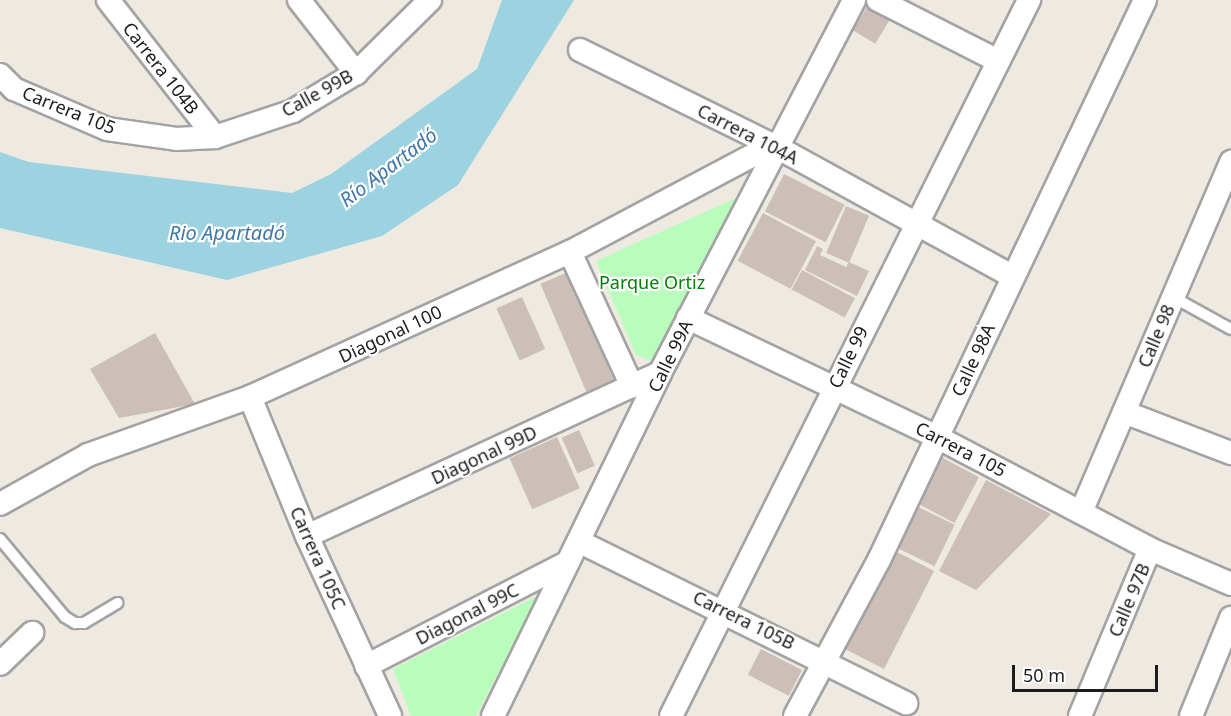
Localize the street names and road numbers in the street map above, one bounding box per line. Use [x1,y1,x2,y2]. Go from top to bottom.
street label: Carrera 104B [118,18,204,118]
street label: Calle 99B [278,65,356,121]
street label: Carrera 105 [19,81,119,139]
street label: Carrera 104A [694,99,802,169]
street label: Diagonal 100 [335,301,445,367]
street label: Calle 98 [1133,301,1179,371]
street label: Calle 99A [643,316,697,396]
street label: Calle 98A [947,320,999,400]
street label: Calle 99 [824,323,872,391]
street label: Carrera 105 [912,417,1010,481]
street label: Diagonal 99D [428,421,540,489]
street label: Carrera 105C [286,503,350,613]
street label: Calle 97B [1104,560,1154,640]
street label: Diagonal 99C [412,579,522,649]
street label: Carrera 105B [690,586,798,654]

